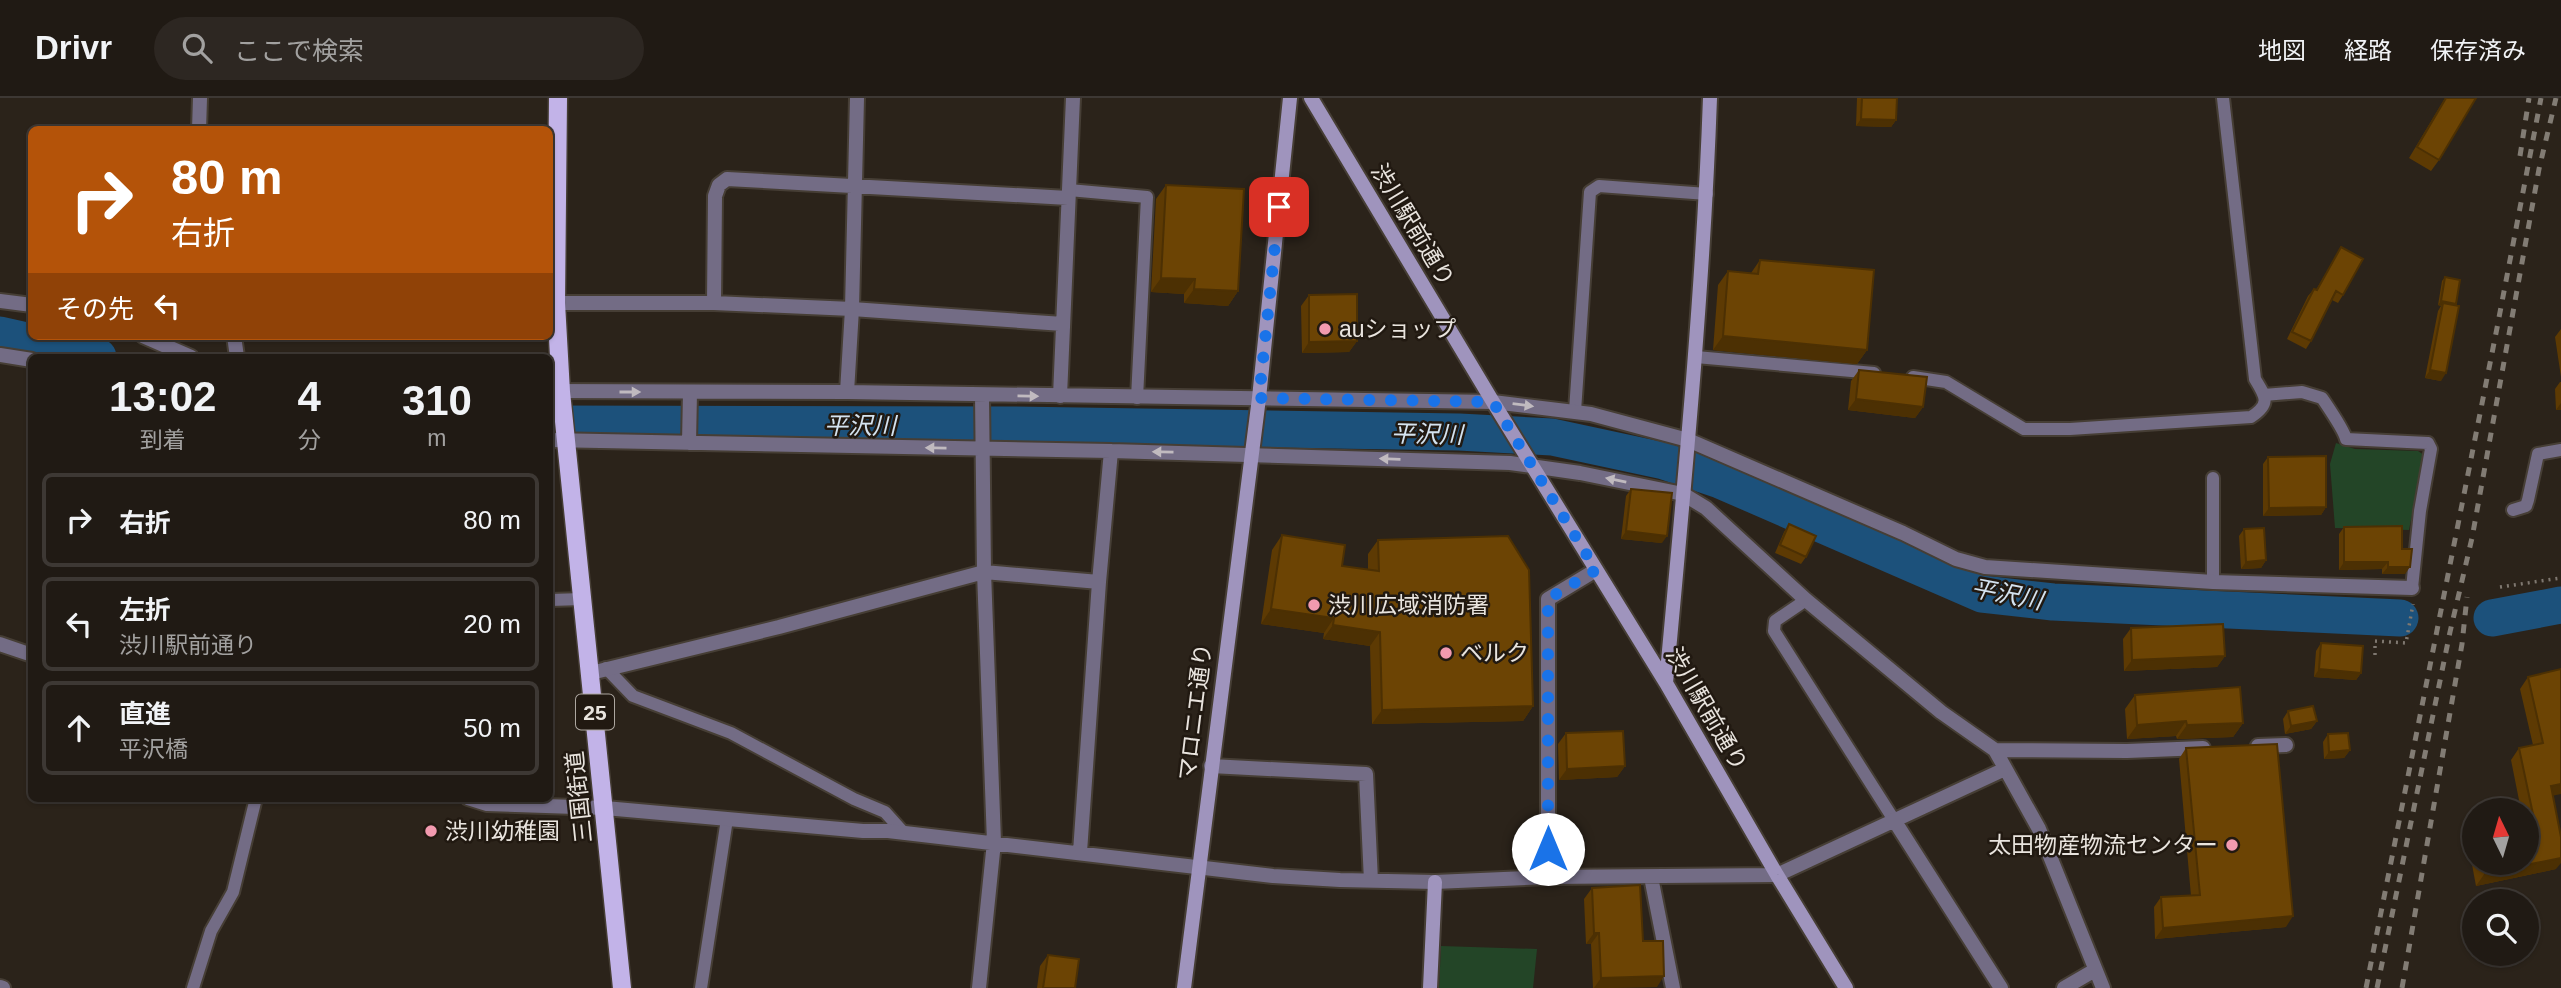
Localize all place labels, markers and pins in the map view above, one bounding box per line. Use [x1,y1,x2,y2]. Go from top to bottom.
pin [1249,177,1309,237]
place label: auショップ [1339,316,1457,342]
marker: auショップ [1317,321,1333,337]
place label: 渋川広域消防署 [1328,592,1489,618]
marker: 渋川広域消防署 [1306,597,1322,613]
place label: ベルク [1460,640,1529,666]
marker: ベルク [1438,645,1454,661]
place label: 渋川幼稚園 [445,818,560,844]
marker: 渋川幼稚園 [423,823,439,839]
place label: 太田物産物流センター [1988,832,2218,858]
marker: 太田物産物流センター [2224,837,2240,853]

